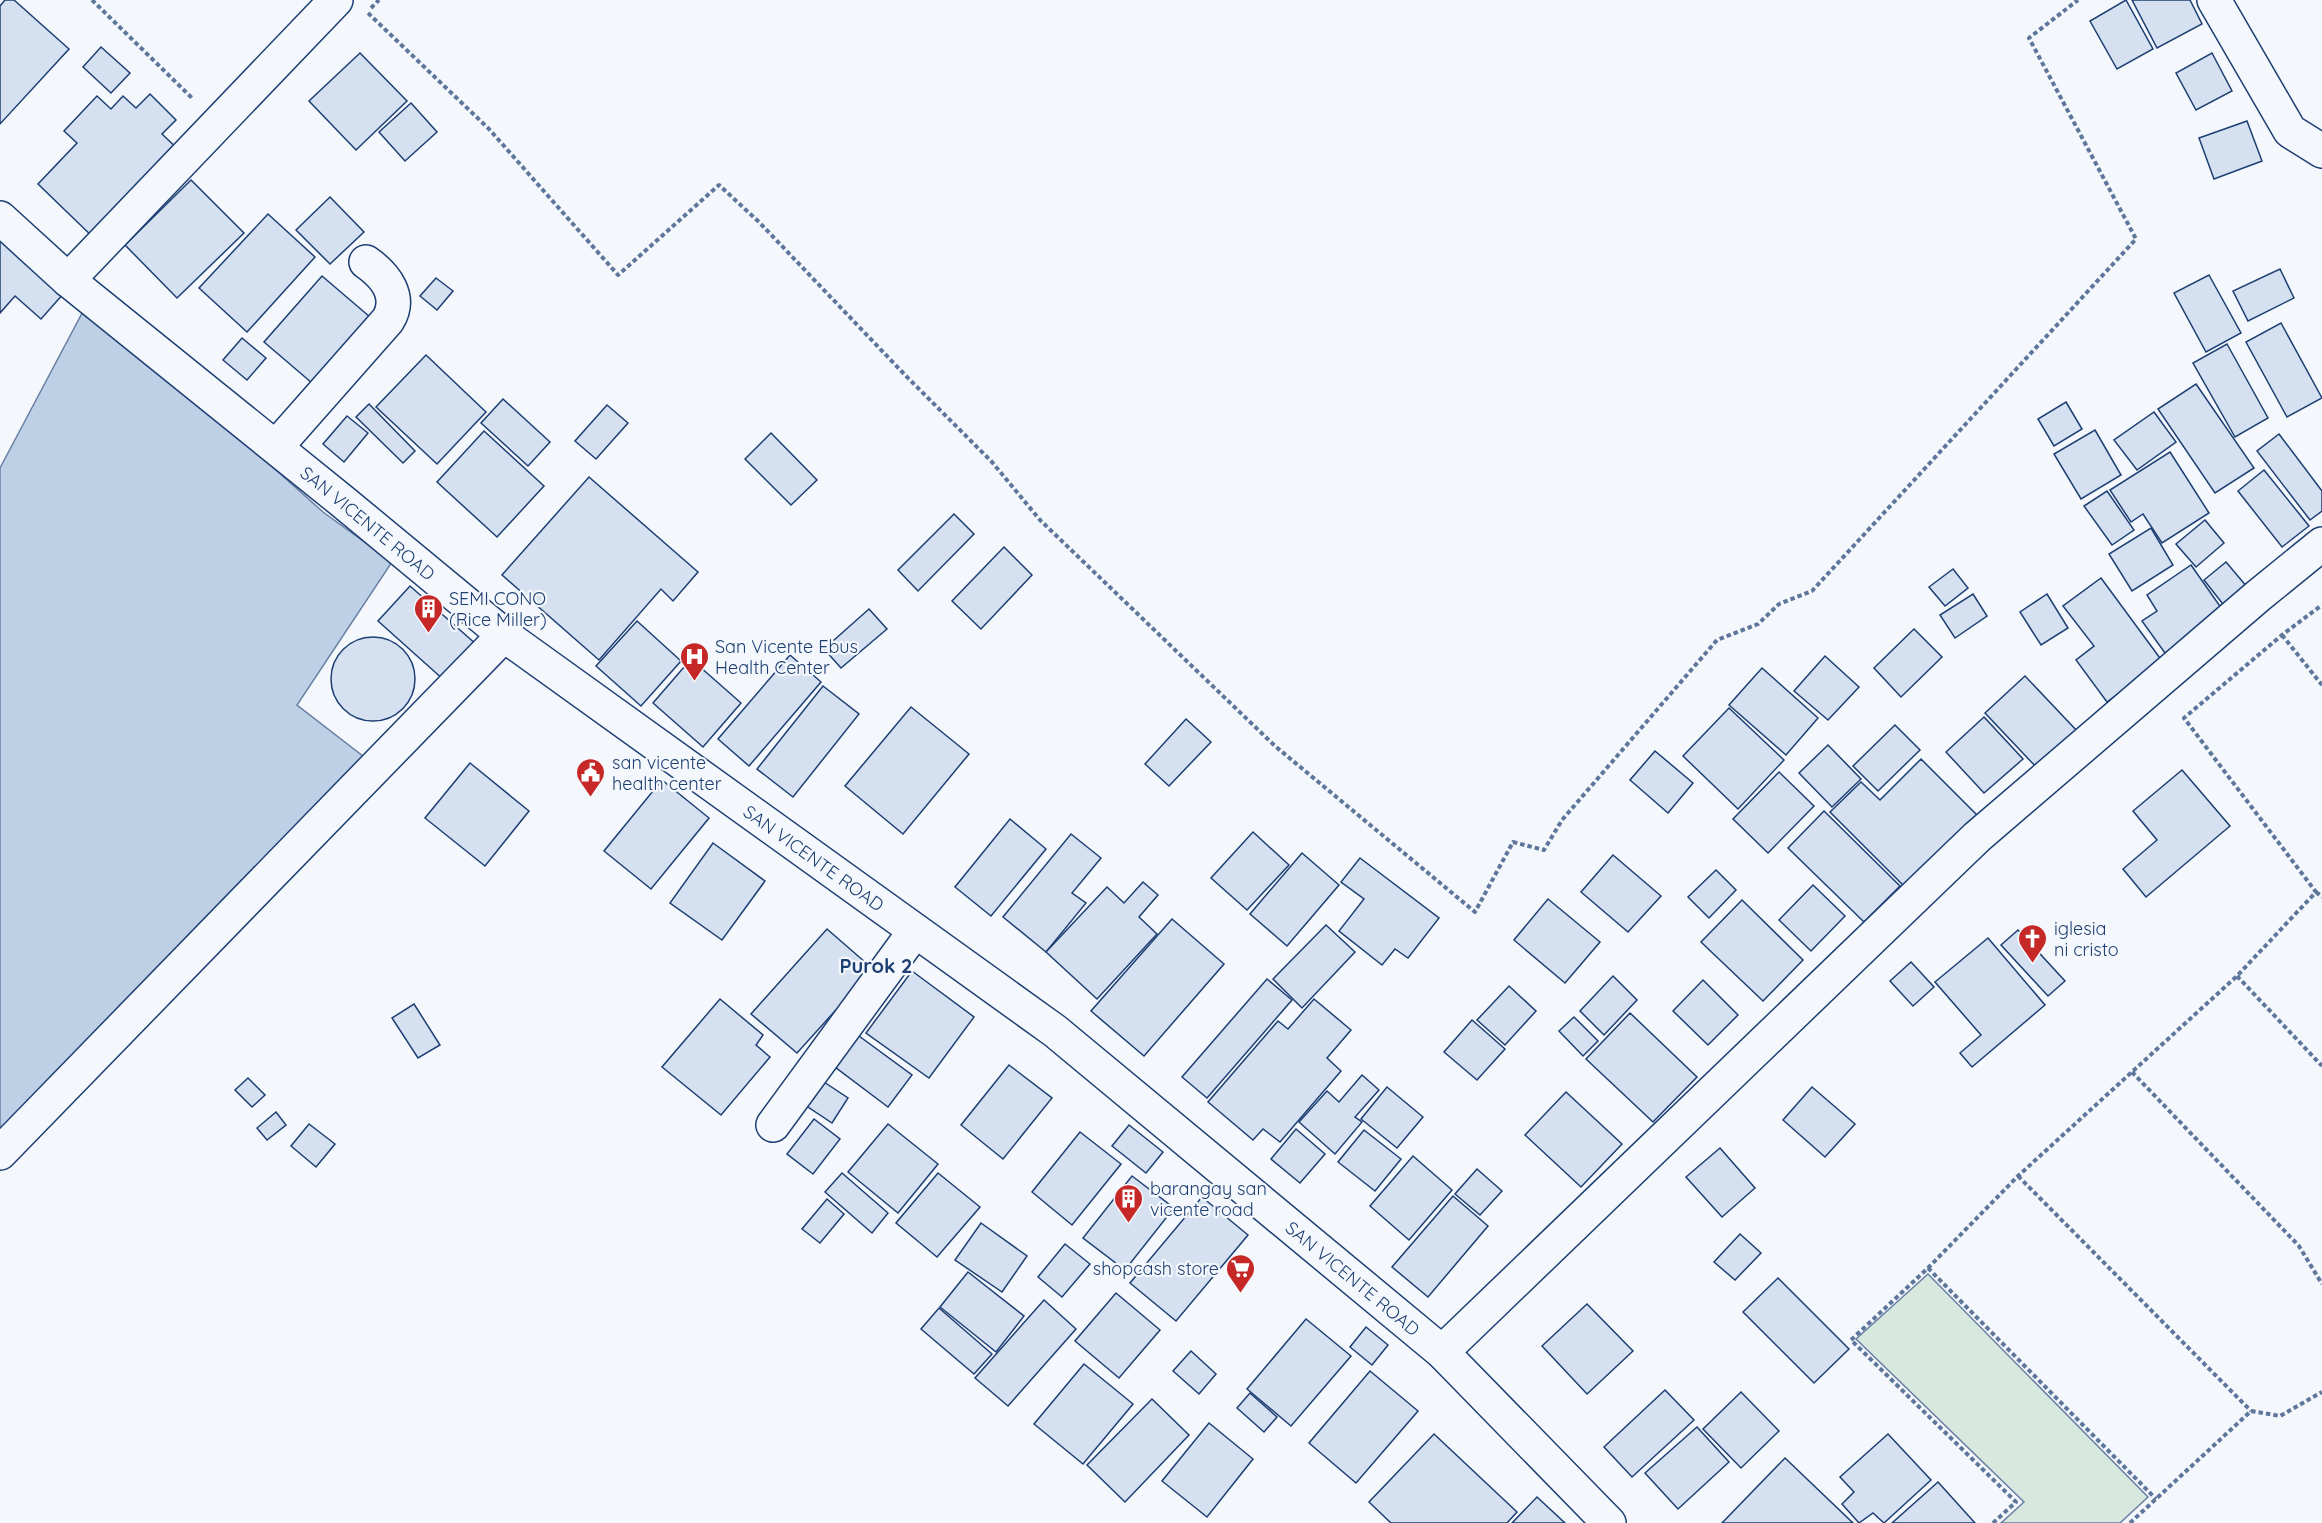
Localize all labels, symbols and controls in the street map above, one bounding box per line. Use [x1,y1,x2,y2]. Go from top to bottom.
street label: SAN VICENTE ROAD [296,461,440,585]
place label: SEMI CONO (Rice Miller) [449,587,547,631]
building icon: SEMI CONO (Rice Miller) [412,592,444,634]
place label: San Vicente Ebus Health Center [715,635,858,679]
hospital icon: San Vicente Ebus Health Center [678,640,710,682]
place label: san vicente health center [612,751,722,795]
public building icon: san vicente health center [575,756,607,798]
street label: SAN VICENTE ROAD [739,800,889,916]
place label: iglesia ni cristo [2054,917,2119,961]
church icon: iglesia ni cristo [2017,922,2049,964]
district label: Purok 2 [840,953,912,978]
place label: barangay san vicente road [1150,1177,1267,1221]
building icon: barangay san vicente road [1113,1182,1145,1224]
street label: SAN VICENTE ROAD [1281,1216,1425,1341]
supermarket icon: shopcash store [1224,1252,1256,1294]
place label: shopcash store [1093,1257,1219,1280]

